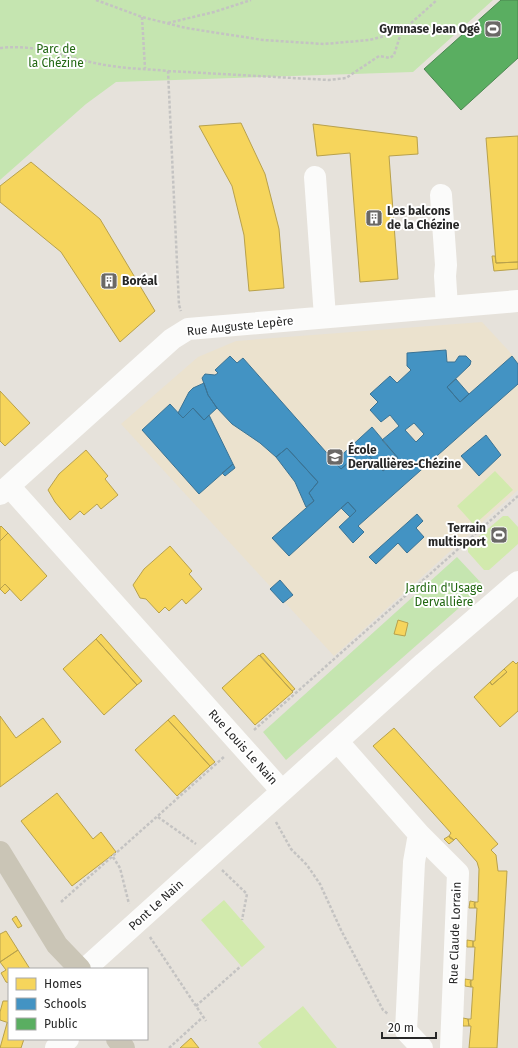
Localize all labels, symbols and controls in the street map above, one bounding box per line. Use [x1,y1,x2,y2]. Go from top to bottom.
sports icon: Gymnase Jean Ogé [483,19,503,39]
place label: Gymnase Jean Ogé [379,22,480,36]
park label: Parc de la Chézine [28,42,84,70]
place label: Les balcons de la Chézine [387,204,460,232]
building icon: Les balcons de la Chézine [364,208,384,228]
building icon: Boréal [99,271,119,291]
place label: Boréal [122,274,158,288]
street label: Rue Auguste Lepère [186,313,294,339]
place label: École Dervallières-Chézine [348,441,461,471]
school or university icon: École Dervallières-Chézine [325,447,345,467]
place label: Terrain multisport [428,521,486,549]
sports icon: Terrain multisport [489,525,509,545]
park label: Jardin d'Usage Dervallière [405,581,483,609]
street label: Rue Louis Le Nain [206,707,280,787]
street label: Pont Le Nain [126,877,186,933]
street label: Rue Claude Lorrain [446,881,464,985]
legend [8,968,148,1040]
text: Homes [44,977,82,991]
text: Schools [44,997,87,1011]
scale bar [382,1014,436,1040]
text: Public [44,1017,78,1031]
text: 20 m [388,1021,414,1035]

